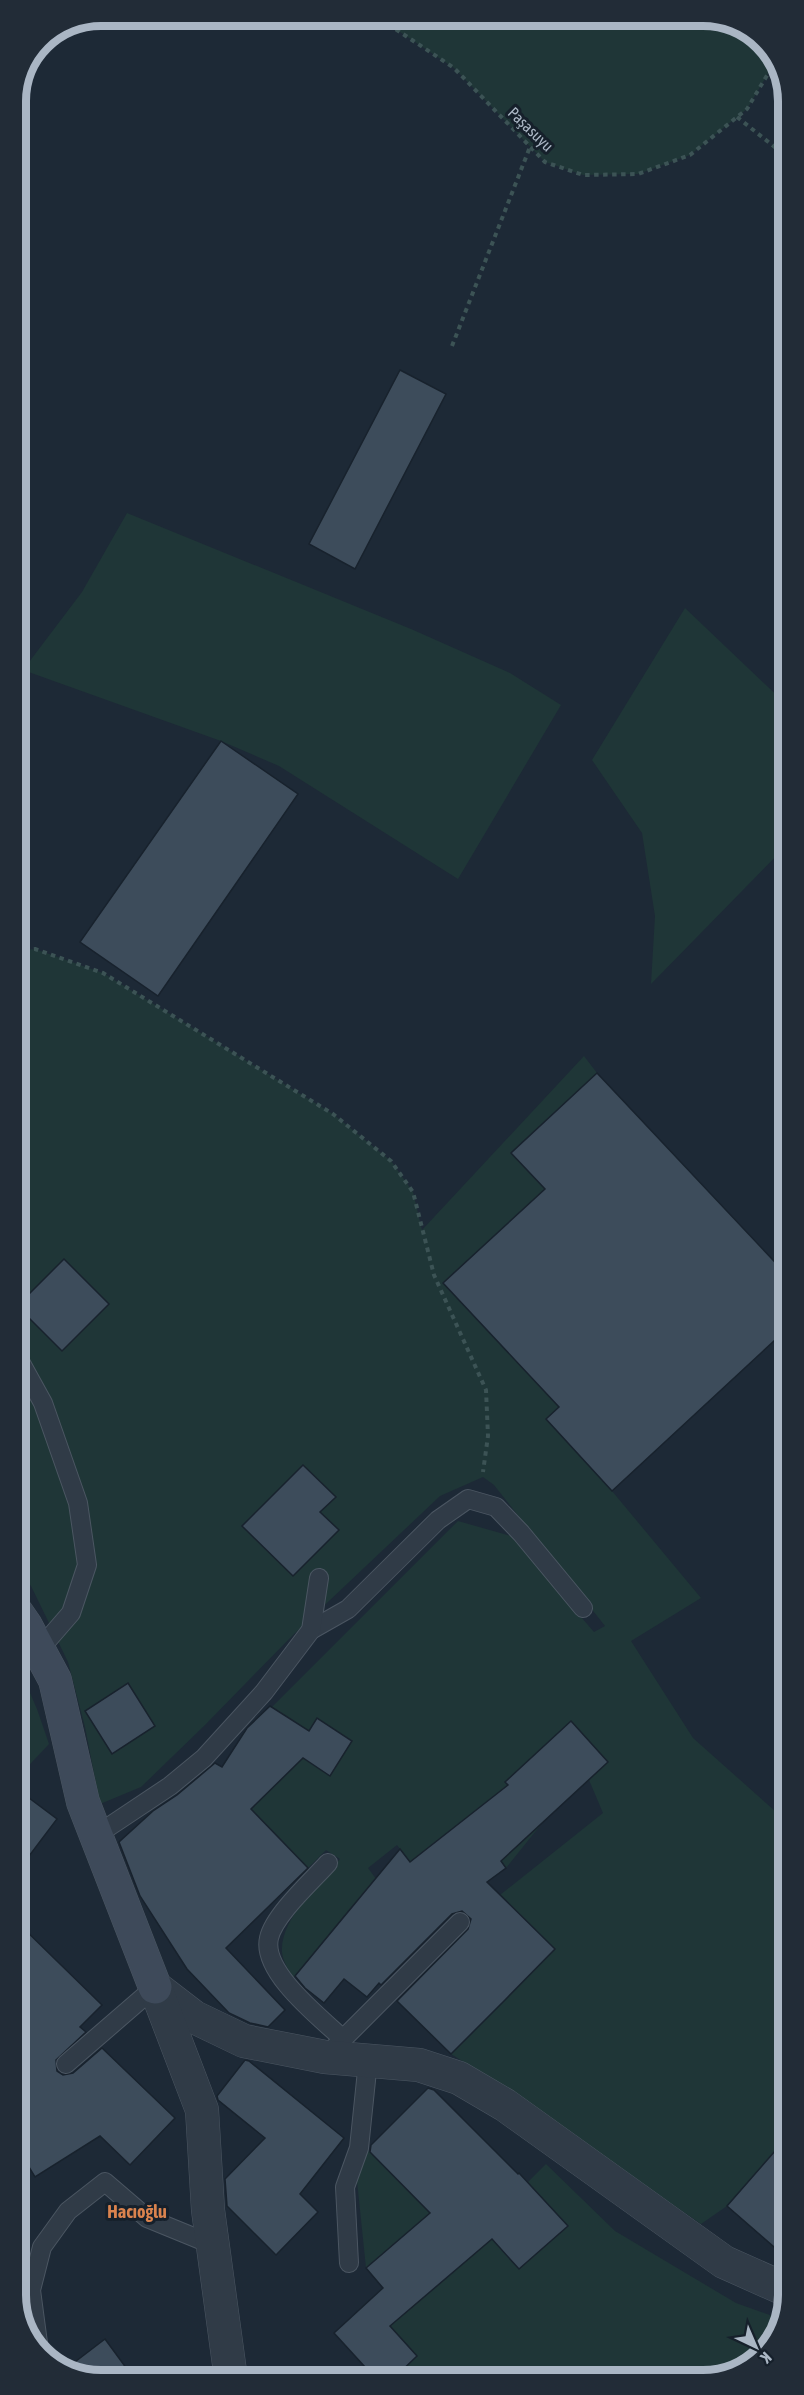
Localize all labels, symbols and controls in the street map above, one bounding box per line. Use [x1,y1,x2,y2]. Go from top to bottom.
street label: Paşasuyu [504,103,557,156]
district label: Hacıoğlu [107,2201,167,2222]
north arrow [726,2317,786,2377]
text: K [757,2349,775,2367]

